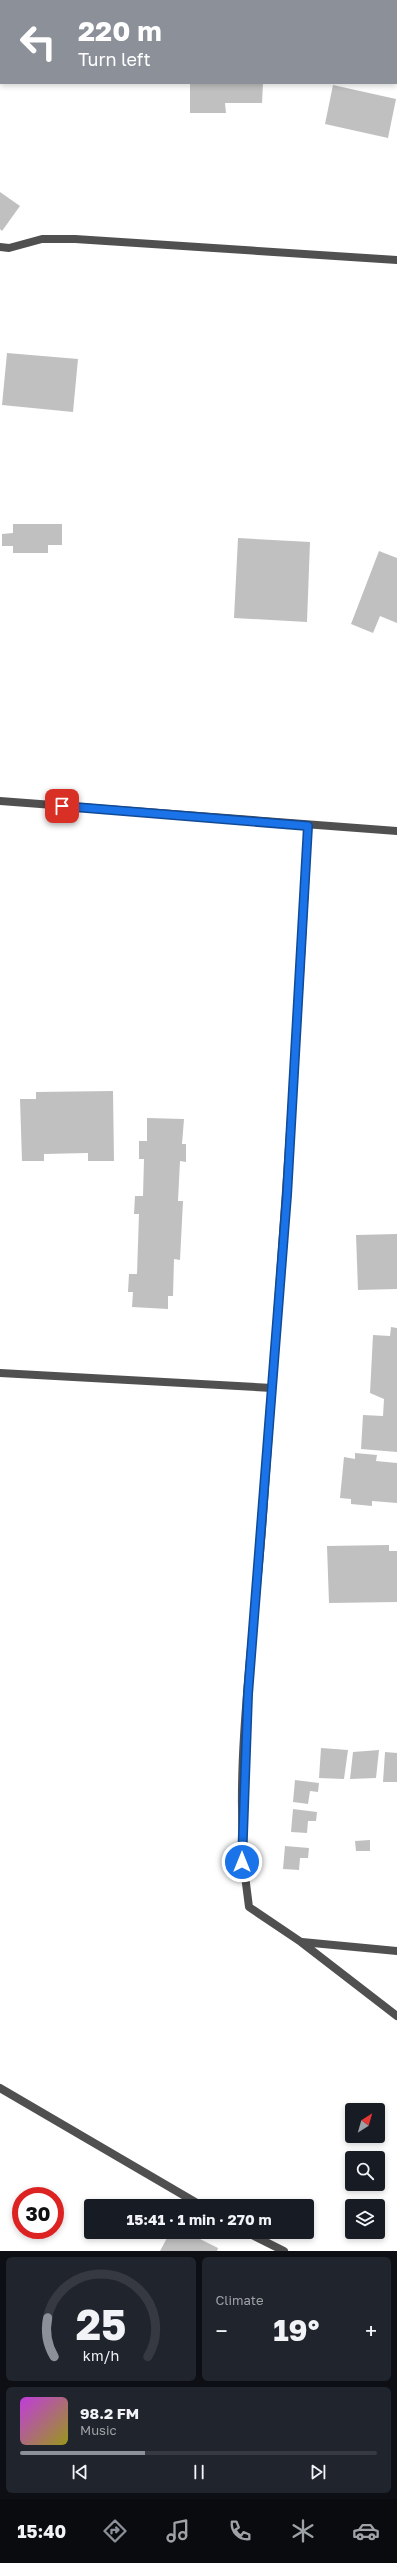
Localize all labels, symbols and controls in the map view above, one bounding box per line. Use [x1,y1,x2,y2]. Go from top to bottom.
text: 220 m [78,14,162,47]
icon: left [12,16,64,68]
text: Turn left [78,48,151,70]
pin [45,789,79,823]
icon: arrive [51,795,73,817]
position arrow [221,1841,263,1883]
north arrow [345,2103,385,2143]
map controls [345,2103,385,2239]
button: search [345,2151,385,2191]
speed limit sign: 30 [12,2187,64,2239]
button: layers [345,2199,385,2239]
text: 15:41 · 1 min · 270 m [126,2210,272,2228]
text: Climate [216,2292,263,2308]
text: 25 [75,2299,126,2349]
text: 19° [273,2312,319,2348]
text: − [216,2317,228,2344]
text: + [365,2317,377,2344]
text: km/h [83,2347,119,2364]
text: 98.2 FM [80,2404,139,2422]
text: Music [80,2422,117,2438]
icon: previous [69,2461,91,2483]
icon: pause [188,2461,210,2483]
icon: next [307,2461,329,2483]
icon: directions [101,2517,129,2545]
icon: music [164,2517,192,2545]
icon: phone [226,2517,254,2545]
icon: climate [289,2517,317,2545]
icon: car [352,2517,380,2545]
text: 15:40 [17,2520,66,2542]

